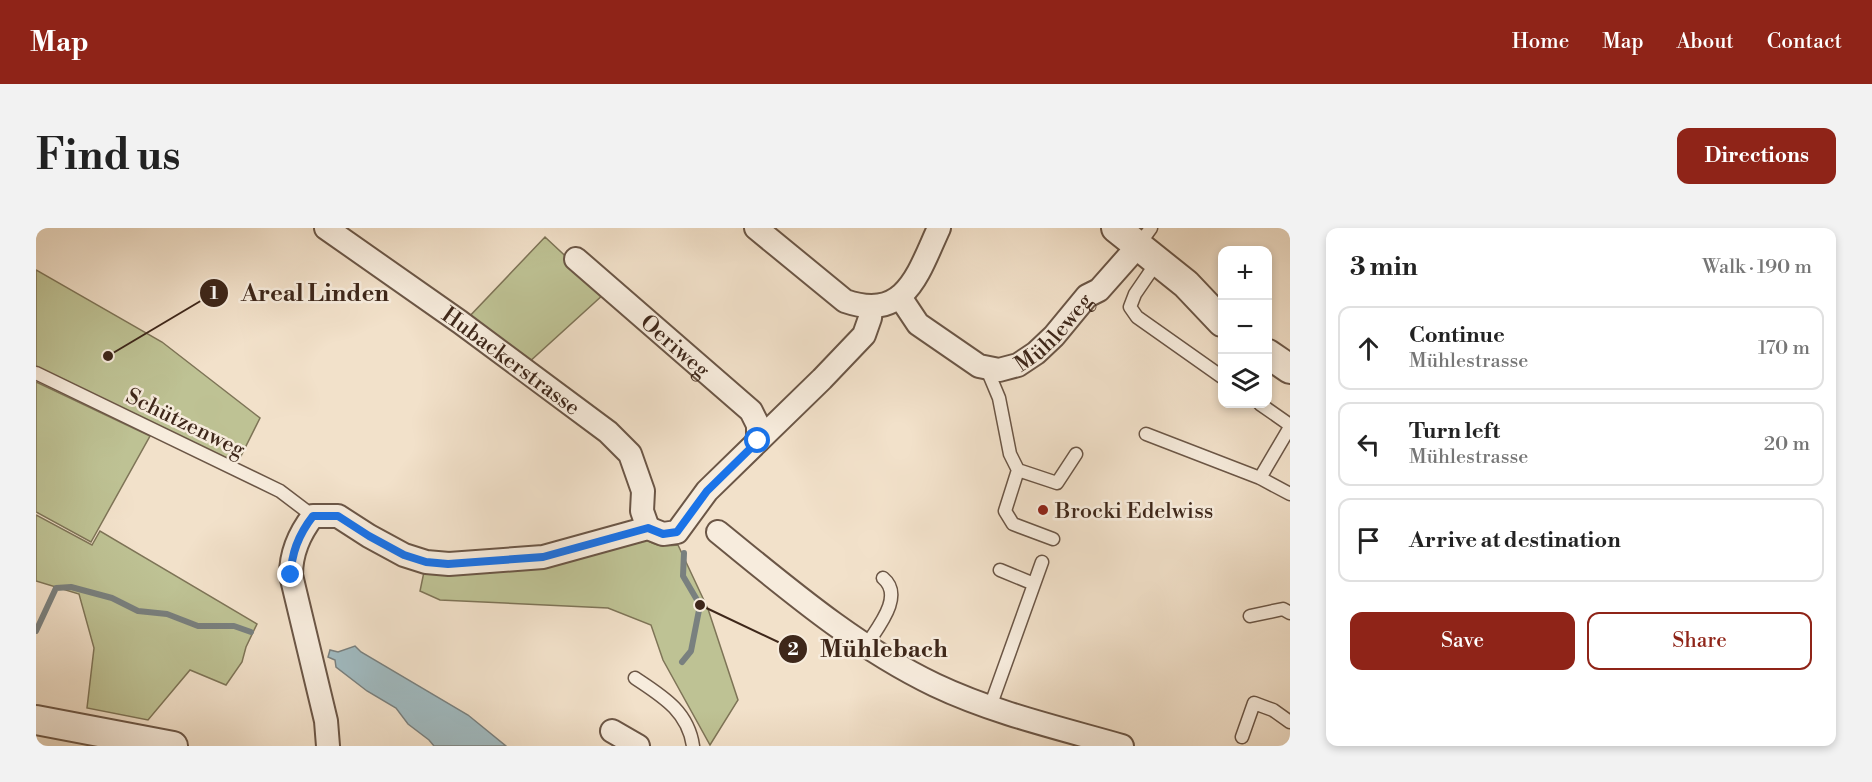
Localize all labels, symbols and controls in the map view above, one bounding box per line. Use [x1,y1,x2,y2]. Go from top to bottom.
text: Map [30,25,89,60]
text: Home [1512,29,1569,55]
text: Map [1602,29,1644,55]
text: About [1677,29,1734,55]
text: Contact [1767,29,1842,55]
button: Directions [1677,128,1836,184]
text: Find us [36,130,180,183]
map controls [1218,246,1272,408]
button: + [1218,246,1272,300]
text: 3 min [1350,251,1418,283]
text: Walk · 190 m [1702,255,1812,280]
callout: Areal Linden [199,272,402,314]
text: Areal Linden [240,279,389,309]
text: 1 [210,282,219,305]
street label: Mühleweg [1010,288,1099,378]
button: − [1218,300,1272,354]
street label: Hubackerstrasse [436,302,585,422]
street label: Oeriweg [634,309,715,385]
text: Continue [1409,322,1505,349]
icon: ahead [1352,332,1385,365]
text: 170 m [1758,336,1810,361]
text: Mühlestrasse [1409,349,1528,374]
button: layers [1218,354,1272,408]
street label: Schützenweg [121,383,250,464]
text: Turn left [1409,418,1500,445]
route start [744,427,770,453]
icon: left [1352,428,1385,461]
text: 20 m [1764,432,1810,457]
text: Mühlestrasse [1409,445,1528,470]
place label: Brocki Edelwiss [1054,498,1213,525]
marker: Brocki Edelwiss [1036,503,1050,517]
icon: arrive [1352,524,1385,557]
text: Arrive at destination [1409,527,1621,554]
route end [277,561,303,587]
button: Save [1350,612,1575,670]
button: Share [1587,612,1812,670]
callout: Mühlebach [778,628,960,670]
text: Mühlebach [820,635,948,665]
text: 2 [787,638,799,661]

